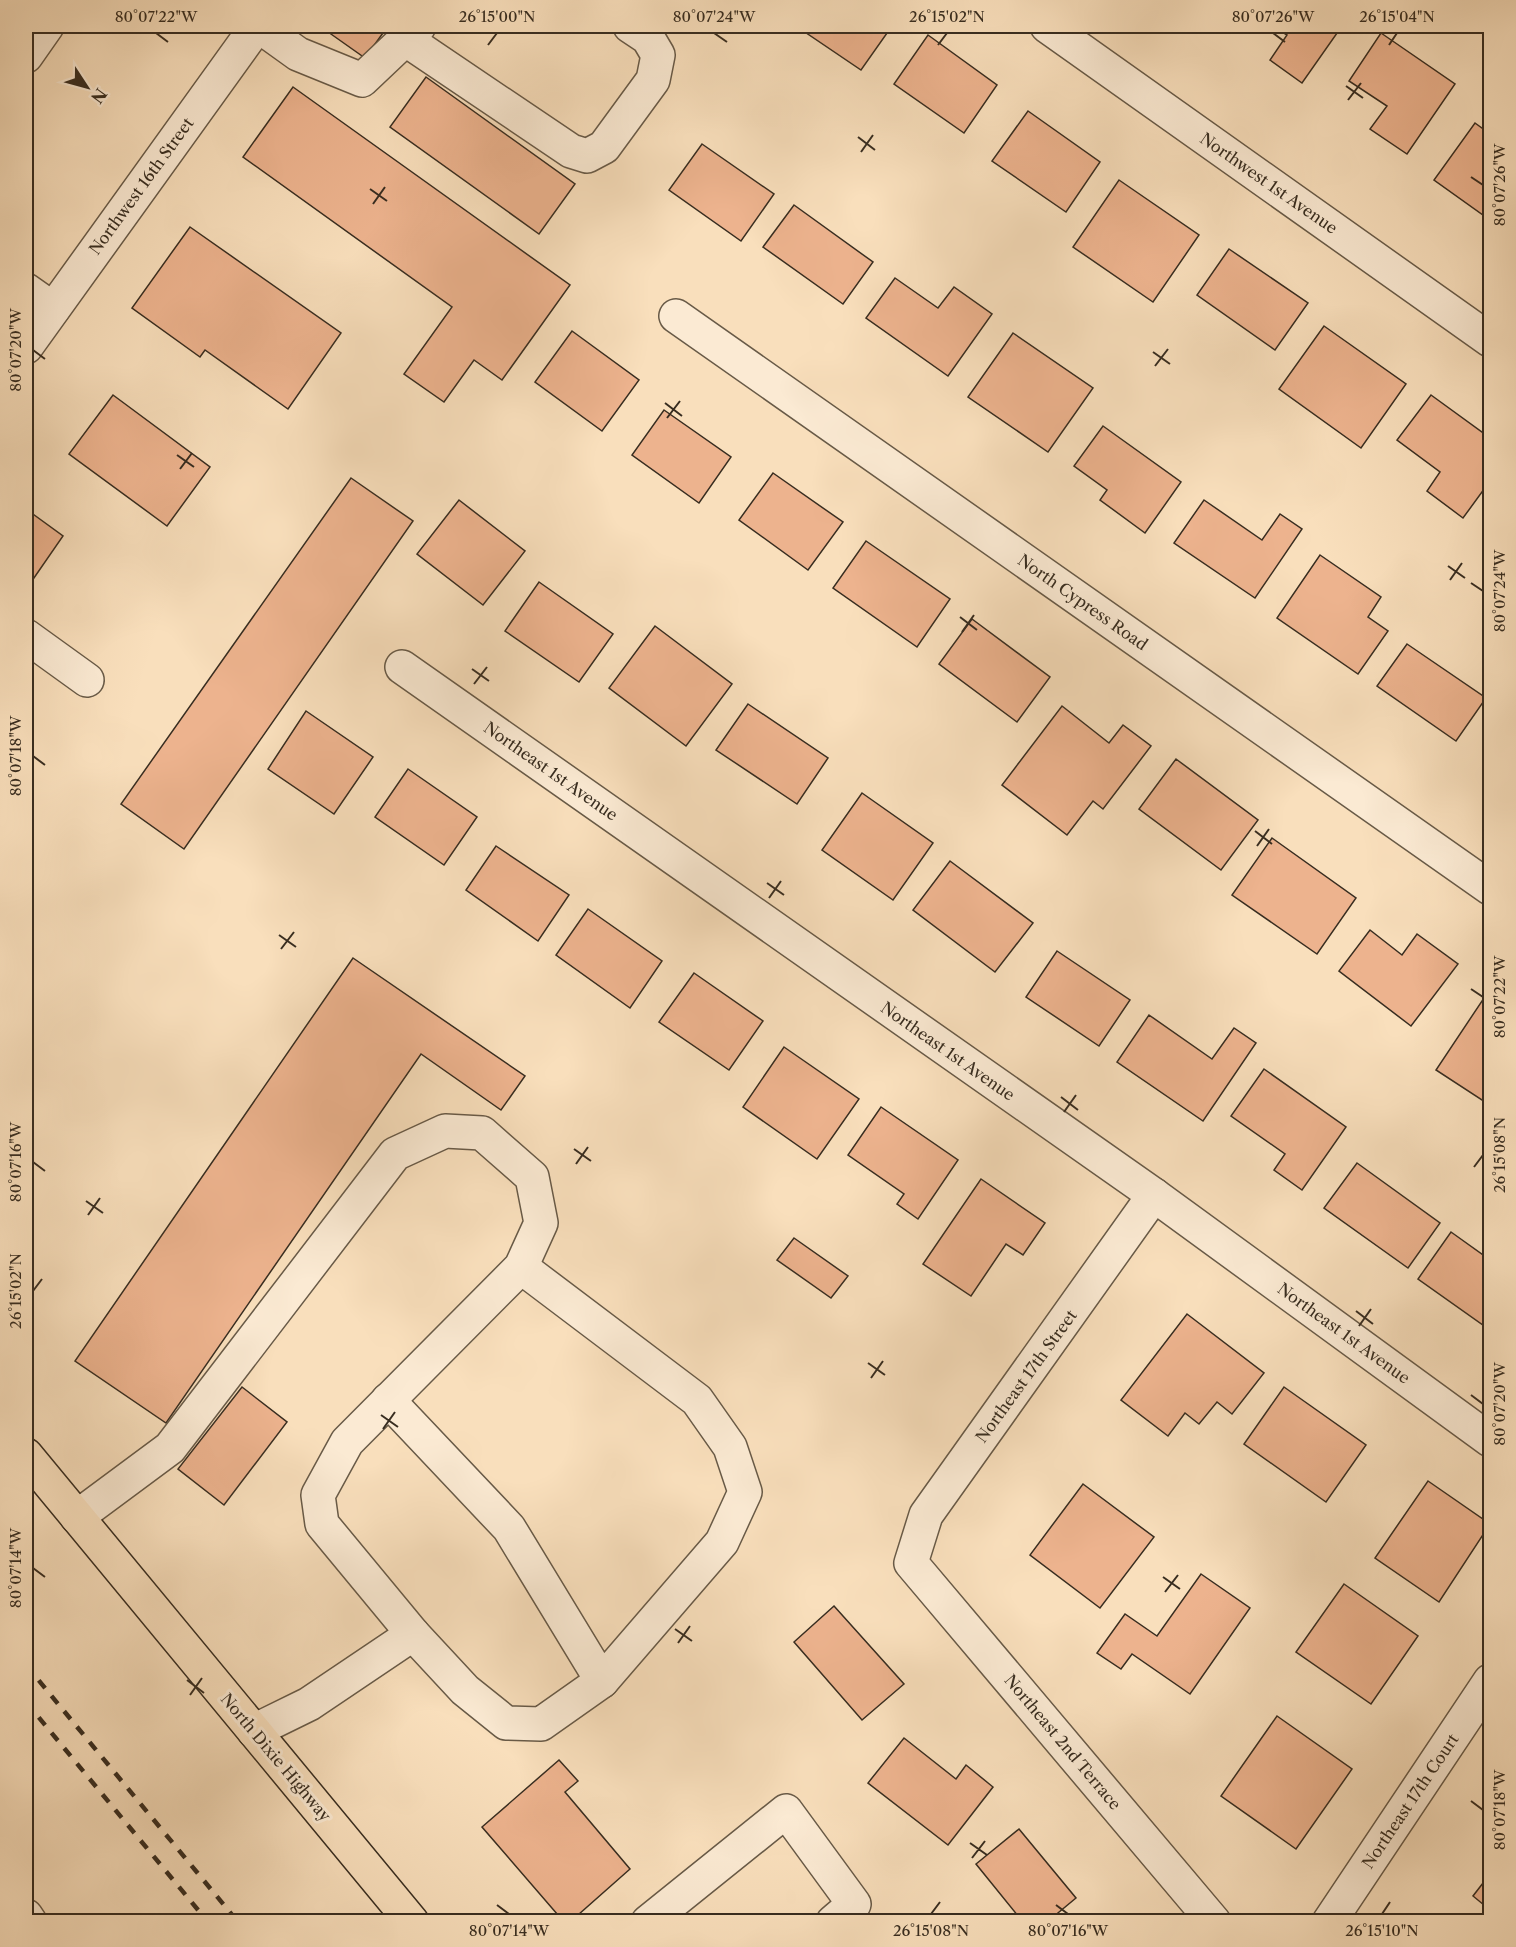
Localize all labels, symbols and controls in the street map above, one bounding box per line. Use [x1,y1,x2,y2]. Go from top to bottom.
text: 80°07'22"W [115,7,198,26]
text: 26°15'00"N [459,7,535,26]
text: 80°07'24"W [673,7,756,26]
text: 26°15'02"N [909,7,985,26]
text: 80°07'26"W [1232,7,1315,26]
text: 26°15'04"N [1359,7,1435,26]
north arrow [57,57,117,117]
text: N [87,84,111,107]
street label: Northwest 16th Street [85,113,198,258]
street label: Northwest 1st Avenue [1197,128,1341,238]
text: 80°07'26"W [1490,143,1509,226]
text: 80°07'20"W [6,308,25,392]
text: 80°07'24"W [1490,549,1509,632]
street label: North Cypress Road [1014,550,1152,654]
text: 80°07'18"W [6,715,25,796]
street label: Northeast 1st Avenue [480,717,622,825]
text: 80°07'22"W [1490,955,1509,1038]
street label: Northeast 1st Avenue [877,997,1019,1105]
text: 26°15'08"N [1490,1117,1509,1193]
text: 80°07'16"W [6,1121,25,1202]
text: 26°15'02"N [6,1253,25,1329]
street label: Northeast 1st Avenue [1274,1278,1414,1388]
street label: Northeast 17th Street [971,1305,1081,1446]
text: 80°07'20"W [1490,1362,1509,1446]
text: 80°07'14"W [6,1527,25,1608]
street label: Northeast 2nd Terrace [1000,1670,1126,1814]
street label: North Dixie Highway [217,1689,336,1826]
street label: Northeast 17th Court [1357,1730,1463,1872]
text: 80°07'18"W [1490,1769,1509,1850]
text: 80°07'14"W [469,1921,550,1940]
text: 26°15'08"N [893,1921,969,1940]
text: 80°07'16"W [1028,1921,1109,1940]
text: 26°15'10"N [1345,1921,1419,1940]

